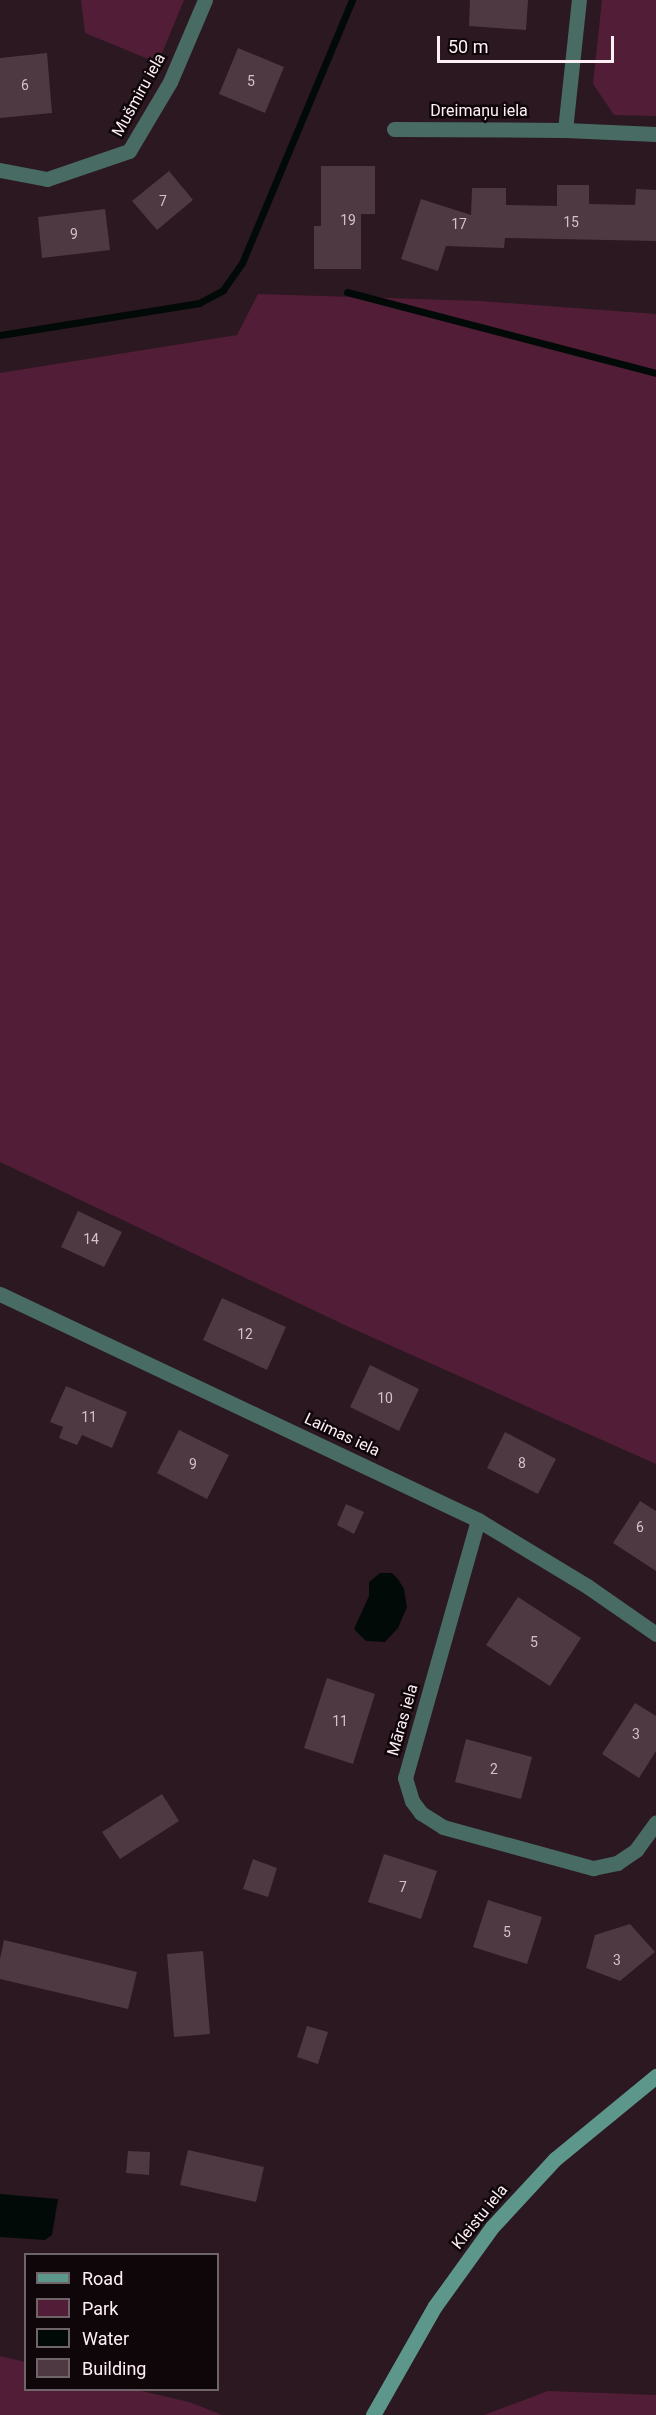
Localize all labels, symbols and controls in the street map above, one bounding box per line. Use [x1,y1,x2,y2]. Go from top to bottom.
scale bar [440,24,617,62]
text: 50 m [448,36,488,57]
street label: Mušmiru iela [108,50,170,140]
house number: 5 [247,73,255,89]
house number: 6 [21,77,29,93]
street label: Dreimaņu iela [430,101,528,121]
house number: 7 [159,193,167,209]
house number: 19 [340,212,356,228]
house number: 15 [563,214,579,230]
house number: 17 [451,216,467,232]
house number: 9 [70,226,78,242]
house number: 14 [83,1231,99,1247]
house number: 12 [237,1326,253,1342]
house number: 10 [377,1390,393,1406]
house number: 11 [81,1409,97,1425]
street label: Laimas iela [301,1409,383,1461]
house number: 8 [518,1455,526,1471]
house number: 9 [189,1456,197,1472]
house number: 6 [636,1519,644,1535]
house number: 5 [530,1634,538,1650]
street label: Māras iela [384,1682,422,1758]
house number: 11 [332,1713,348,1729]
house number: 3 [632,1726,640,1742]
house number: 2 [490,1761,498,1777]
house number: 7 [399,1879,407,1895]
house number: 5 [503,1924,511,1940]
house number: 3 [613,1952,621,1968]
street label: Kleistu iela [448,2181,512,2253]
legend [24,2253,219,2391]
text: Road [82,2268,123,2289]
text: Park [82,2298,118,2319]
text: Water [82,2328,129,2349]
text: Building [82,2358,146,2379]

